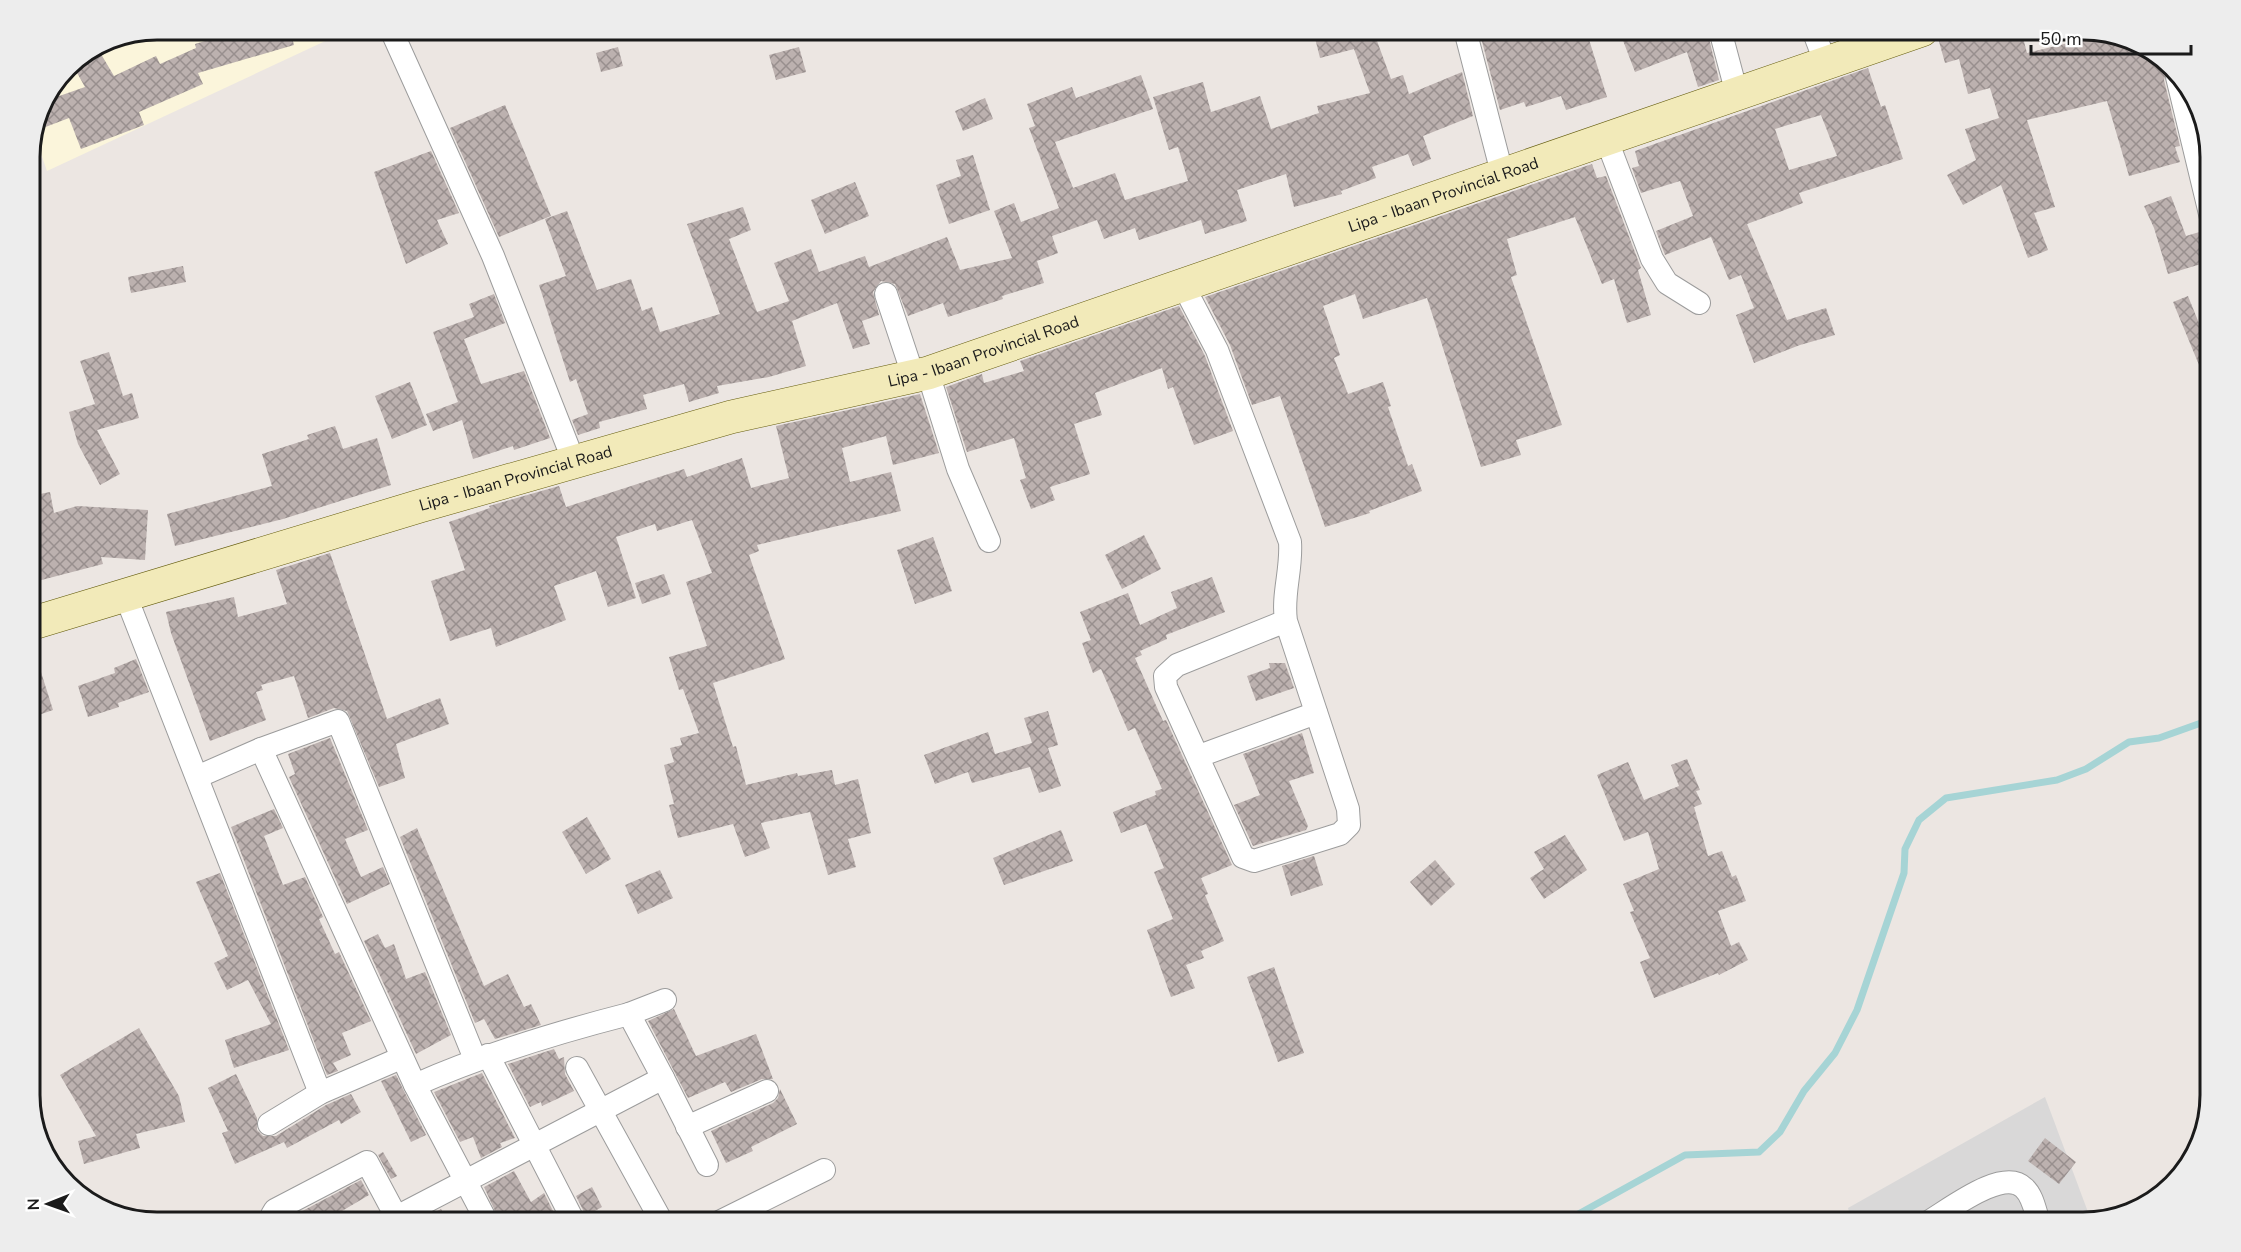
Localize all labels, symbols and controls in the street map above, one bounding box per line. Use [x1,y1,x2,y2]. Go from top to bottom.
scale bar [2031,18,2192,56]
text: 50 m [2040,27,2082,51]
street label: Lipa - Ibaan Provincial Road [1345,152,1542,238]
street label: Lipa - Ibaan Provincial Road [886,311,1082,393]
street label: Lipa - Ibaan Provincial Road [416,441,615,517]
north arrow [18,1174,78,1234]
text: N [23,1198,45,1210]

